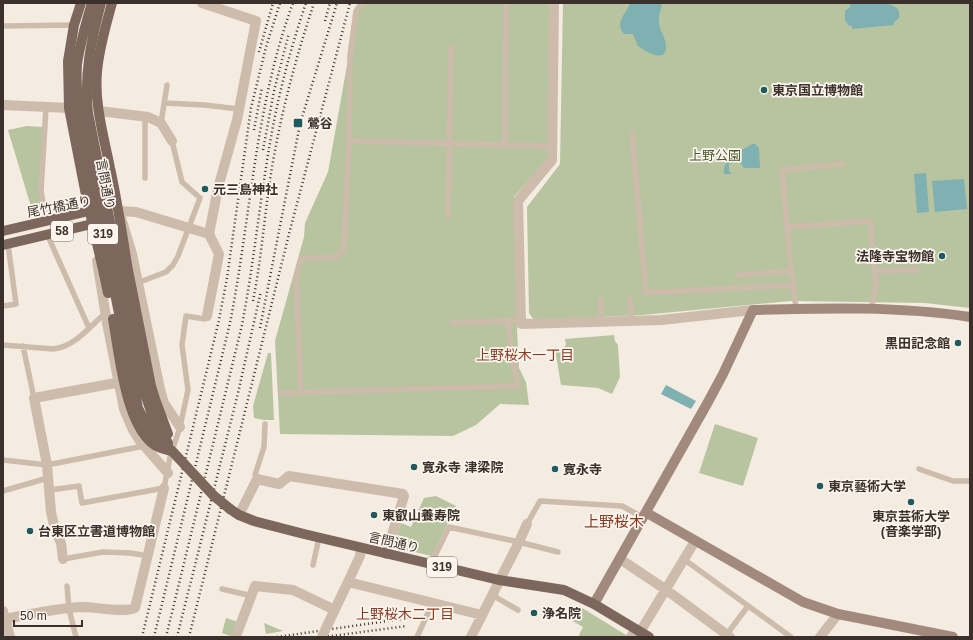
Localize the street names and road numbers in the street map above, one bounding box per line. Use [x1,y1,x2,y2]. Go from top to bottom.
street label: 言問通り [93,157,118,211]
street label: 尾竹橋通り [26,193,92,220]
road number: 58 [51,221,73,241]
road number: 319 [88,224,118,244]
street label: 言問通り [367,529,421,556]
road number: 319 [427,557,457,577]

